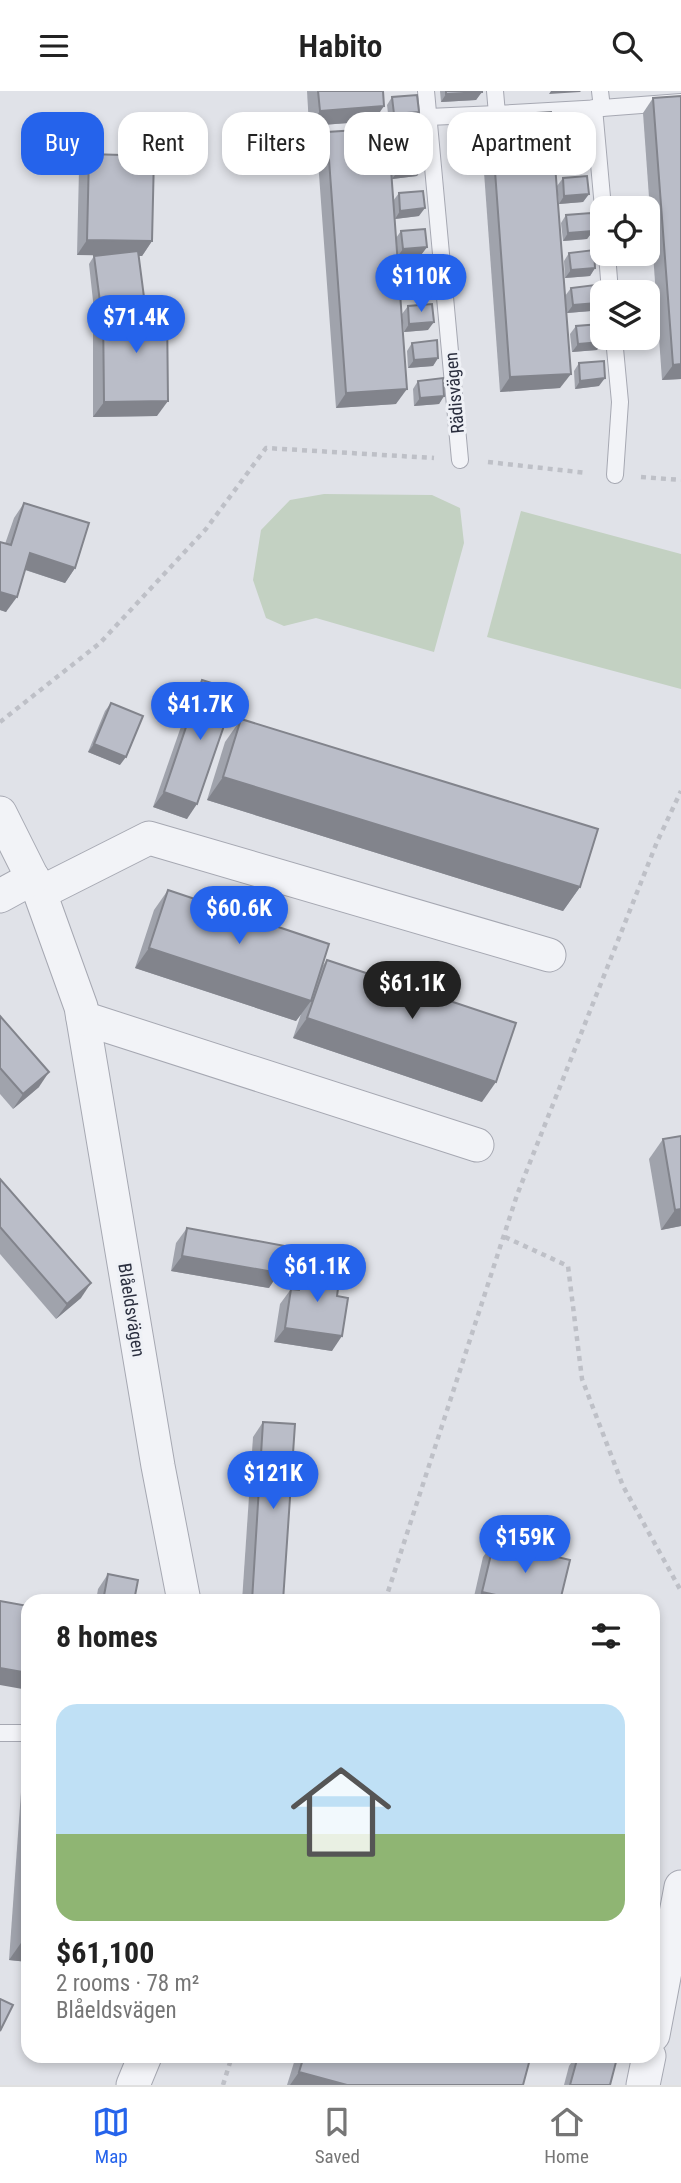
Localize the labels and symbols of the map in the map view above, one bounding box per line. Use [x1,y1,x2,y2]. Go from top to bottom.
pin: $110K [372,255,470,314]
pin: $71.4K [79,295,193,355]
street label: Rädisvägen [440,351,468,435]
pin: $41.7K [143,683,257,742]
pin: $60.6K [182,887,296,946]
pin: $61.1K [355,961,469,1021]
pin: $61.1K [260,1245,374,1304]
street label: Blåeldsvägen [114,1262,150,1358]
pin: $121K [224,1451,322,1511]
pin: $159K [476,1515,574,1575]

